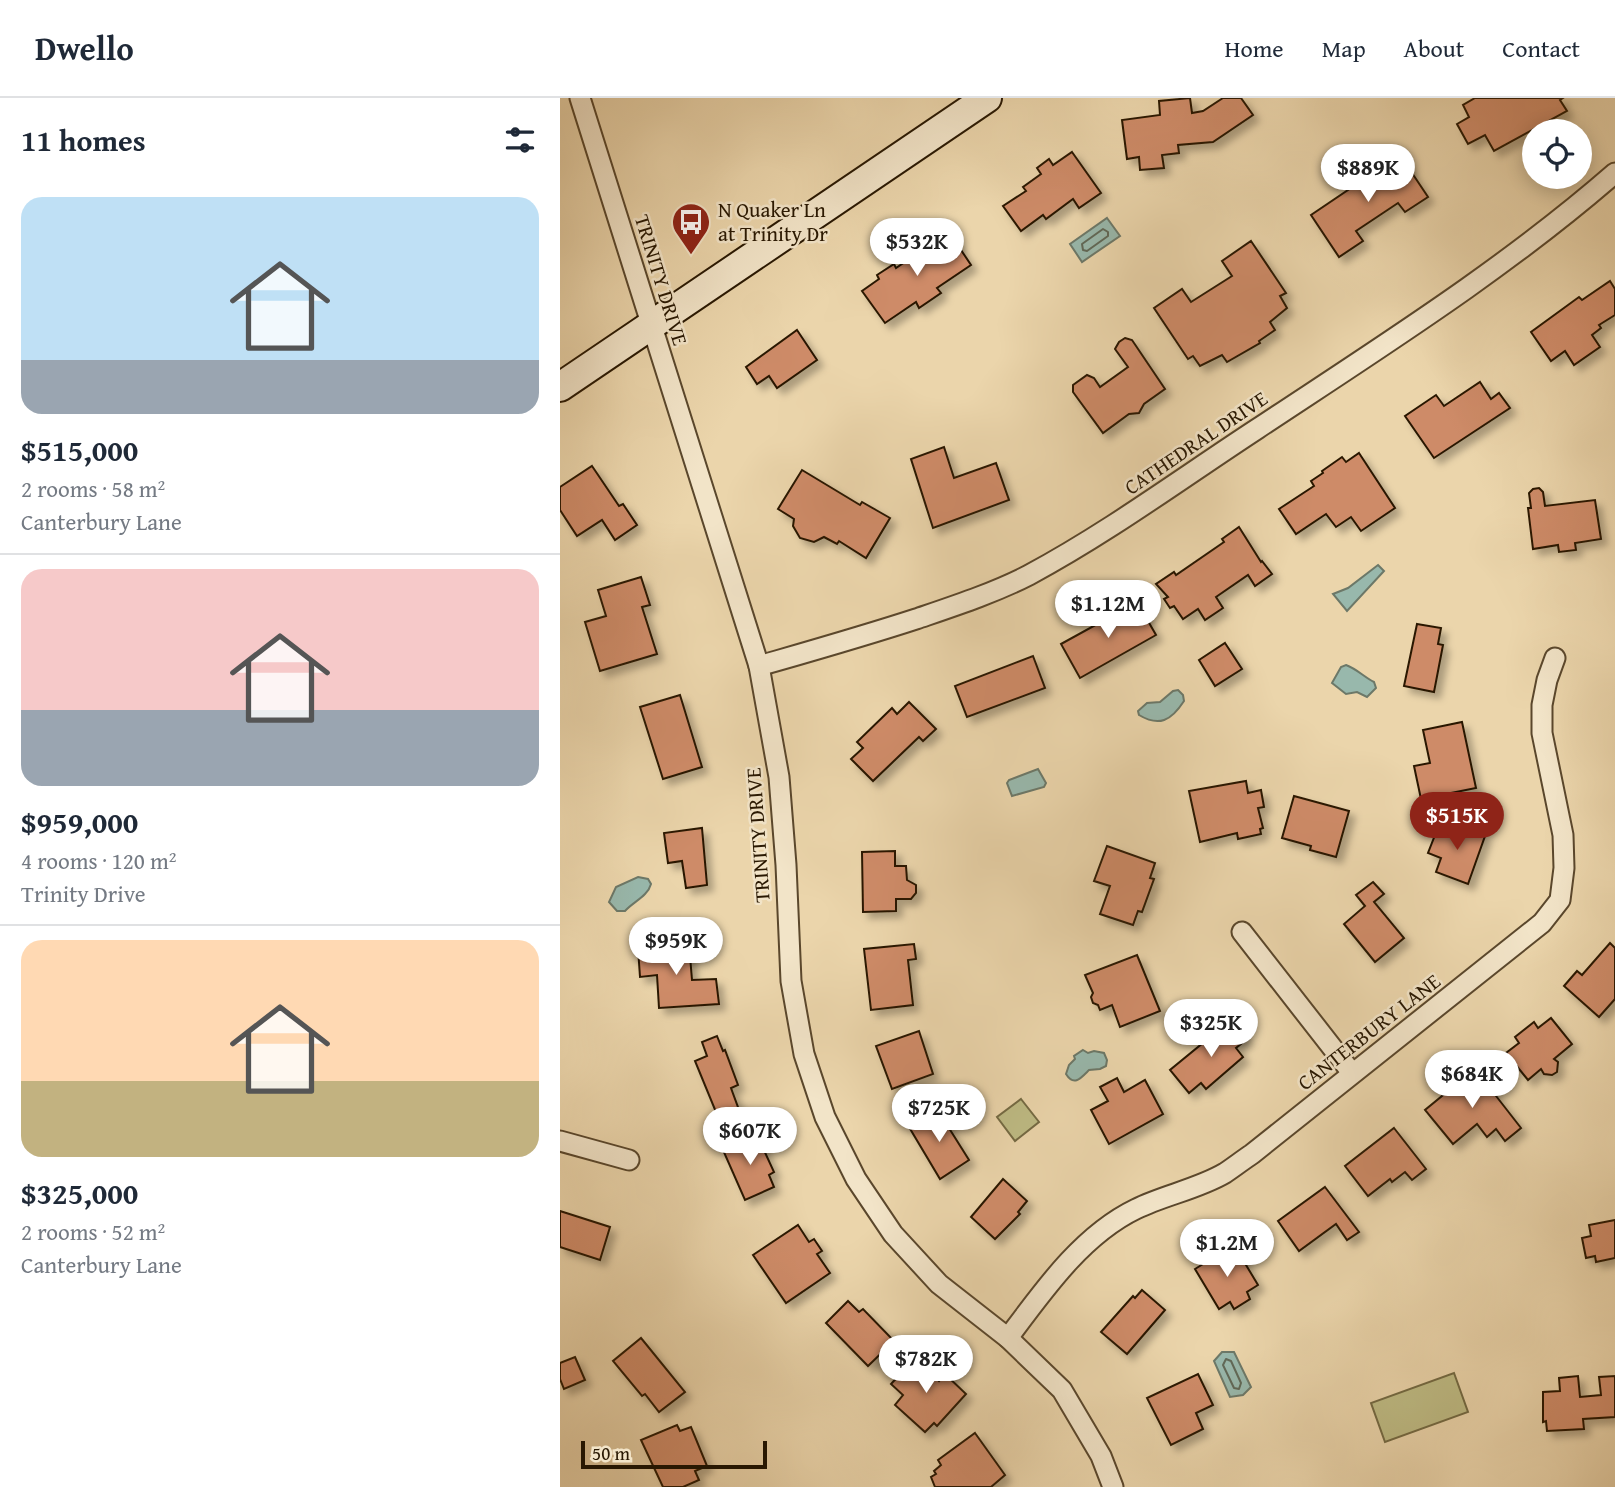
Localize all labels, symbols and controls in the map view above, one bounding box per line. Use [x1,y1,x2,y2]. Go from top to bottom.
text: Dwello [35,24,134,72]
text: Home [1225,31,1284,66]
text: Map [1322,31,1366,66]
text: About [1404,31,1464,66]
text: Contact [1502,31,1580,66]
text: 11 homes [21,118,146,162]
map controls [1522,119,1592,189]
button: locate [1522,119,1592,189]
icon: filters [501,121,539,159]
pin: $889K [1319,144,1417,204]
text: $889K [1337,150,1399,183]
place label: N Quaker Ln at Trinity Dr [718,194,828,249]
bus stop icon: N Quaker Ln at Trinity Dr [670,201,712,256]
street label: TRINITY DRIVE [627,211,696,349]
pin: $532K [868,218,966,278]
text: $532K [886,224,948,257]
icon: home [217,243,343,369]
street label: CATHEDRAL DRIVE [1118,383,1274,502]
text: $515,000 [21,428,138,472]
text: 2 rooms · 58 m² [21,472,165,505]
text: Canterbury Lane [21,505,182,538]
pin: $1.12M [1051,580,1165,640]
text: $1.12M [1071,586,1145,619]
icon: home [217,615,343,741]
street label: TRINITY DRIVE [737,766,778,904]
pin: $515K [1408,792,1506,852]
text: $515K [1426,798,1488,831]
text: $959,000 [21,800,138,844]
text: 4 rooms · 120 m² [21,844,176,877]
text: Trinity Drive [21,877,145,910]
pin: $959K [627,918,725,977]
text: $959K [645,923,707,956]
street label: CANTERBURY LANE [1291,966,1447,1097]
icon: home [217,986,343,1112]
pin: $325K [1162,1000,1260,1059]
text: $325K [1180,1005,1242,1038]
pin: $684K [1423,1051,1521,1110]
text: $684K [1441,1056,1503,1089]
pin: $725K [890,1084,988,1144]
text: $725K [908,1090,970,1123]
pin: $607K [701,1108,799,1167]
text: $607K [719,1113,781,1146]
text: $325,000 [21,1171,138,1215]
text: 2 rooms · 52 m² [21,1215,165,1248]
pin: $1.2M [1178,1220,1276,1279]
text: $1.2M [1196,1225,1258,1258]
text: Canterbury Lane [21,1248,182,1281]
pin: $782K [877,1336,975,1395]
text: $782K [895,1341,957,1374]
scale bar [581,1438,766,1470]
text: 50 m [592,1439,630,1467]

